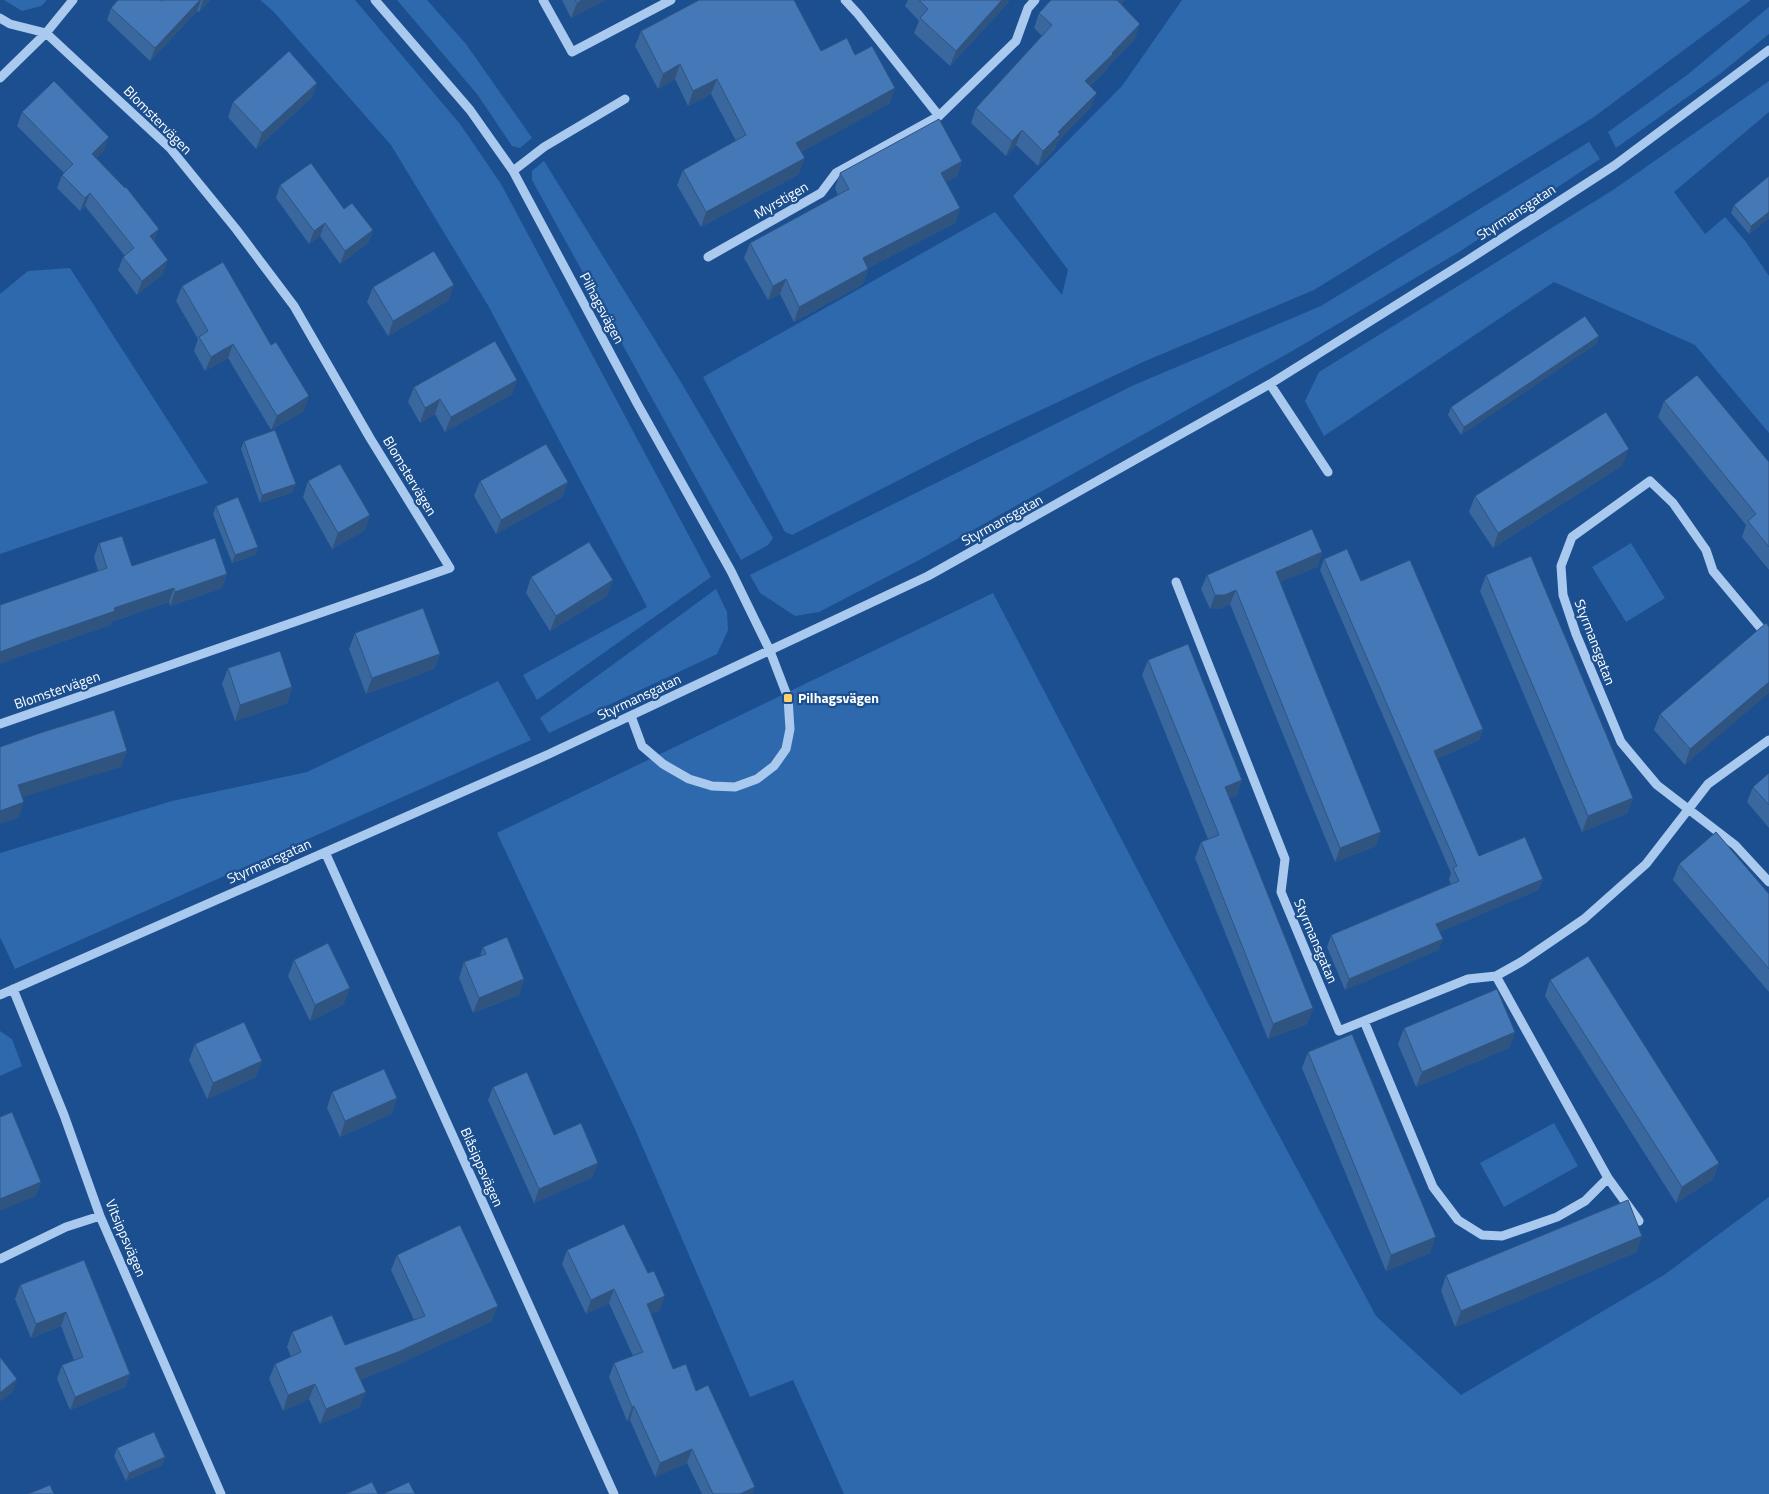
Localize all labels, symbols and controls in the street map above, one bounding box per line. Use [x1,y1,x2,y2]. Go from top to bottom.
street label: Blomstervägen [119,81,197,159]
street label: Myrstigen [750,176,812,224]
street label: Styrmansgatan [1472,178,1559,245]
street label: Pilhagsvägen [575,268,630,347]
street label: Blomstervägen [378,432,443,520]
street label: Styrmansgatan [957,488,1046,551]
street label: Styrmansgatan [1569,596,1621,688]
street label: Blomstervägen [11,665,103,714]
street label: Styrmansgatan [593,668,684,725]
place label: Pilhagsvägen [798,687,879,708]
marker: Pilhagsvägen [782,692,794,704]
street label: Styrmansgatan [223,833,314,889]
street label: Styrmansgatan [1289,895,1344,986]
street label: Blåsippsvägen [456,1124,509,1210]
street label: Vitsippsvägen [101,1196,152,1280]

